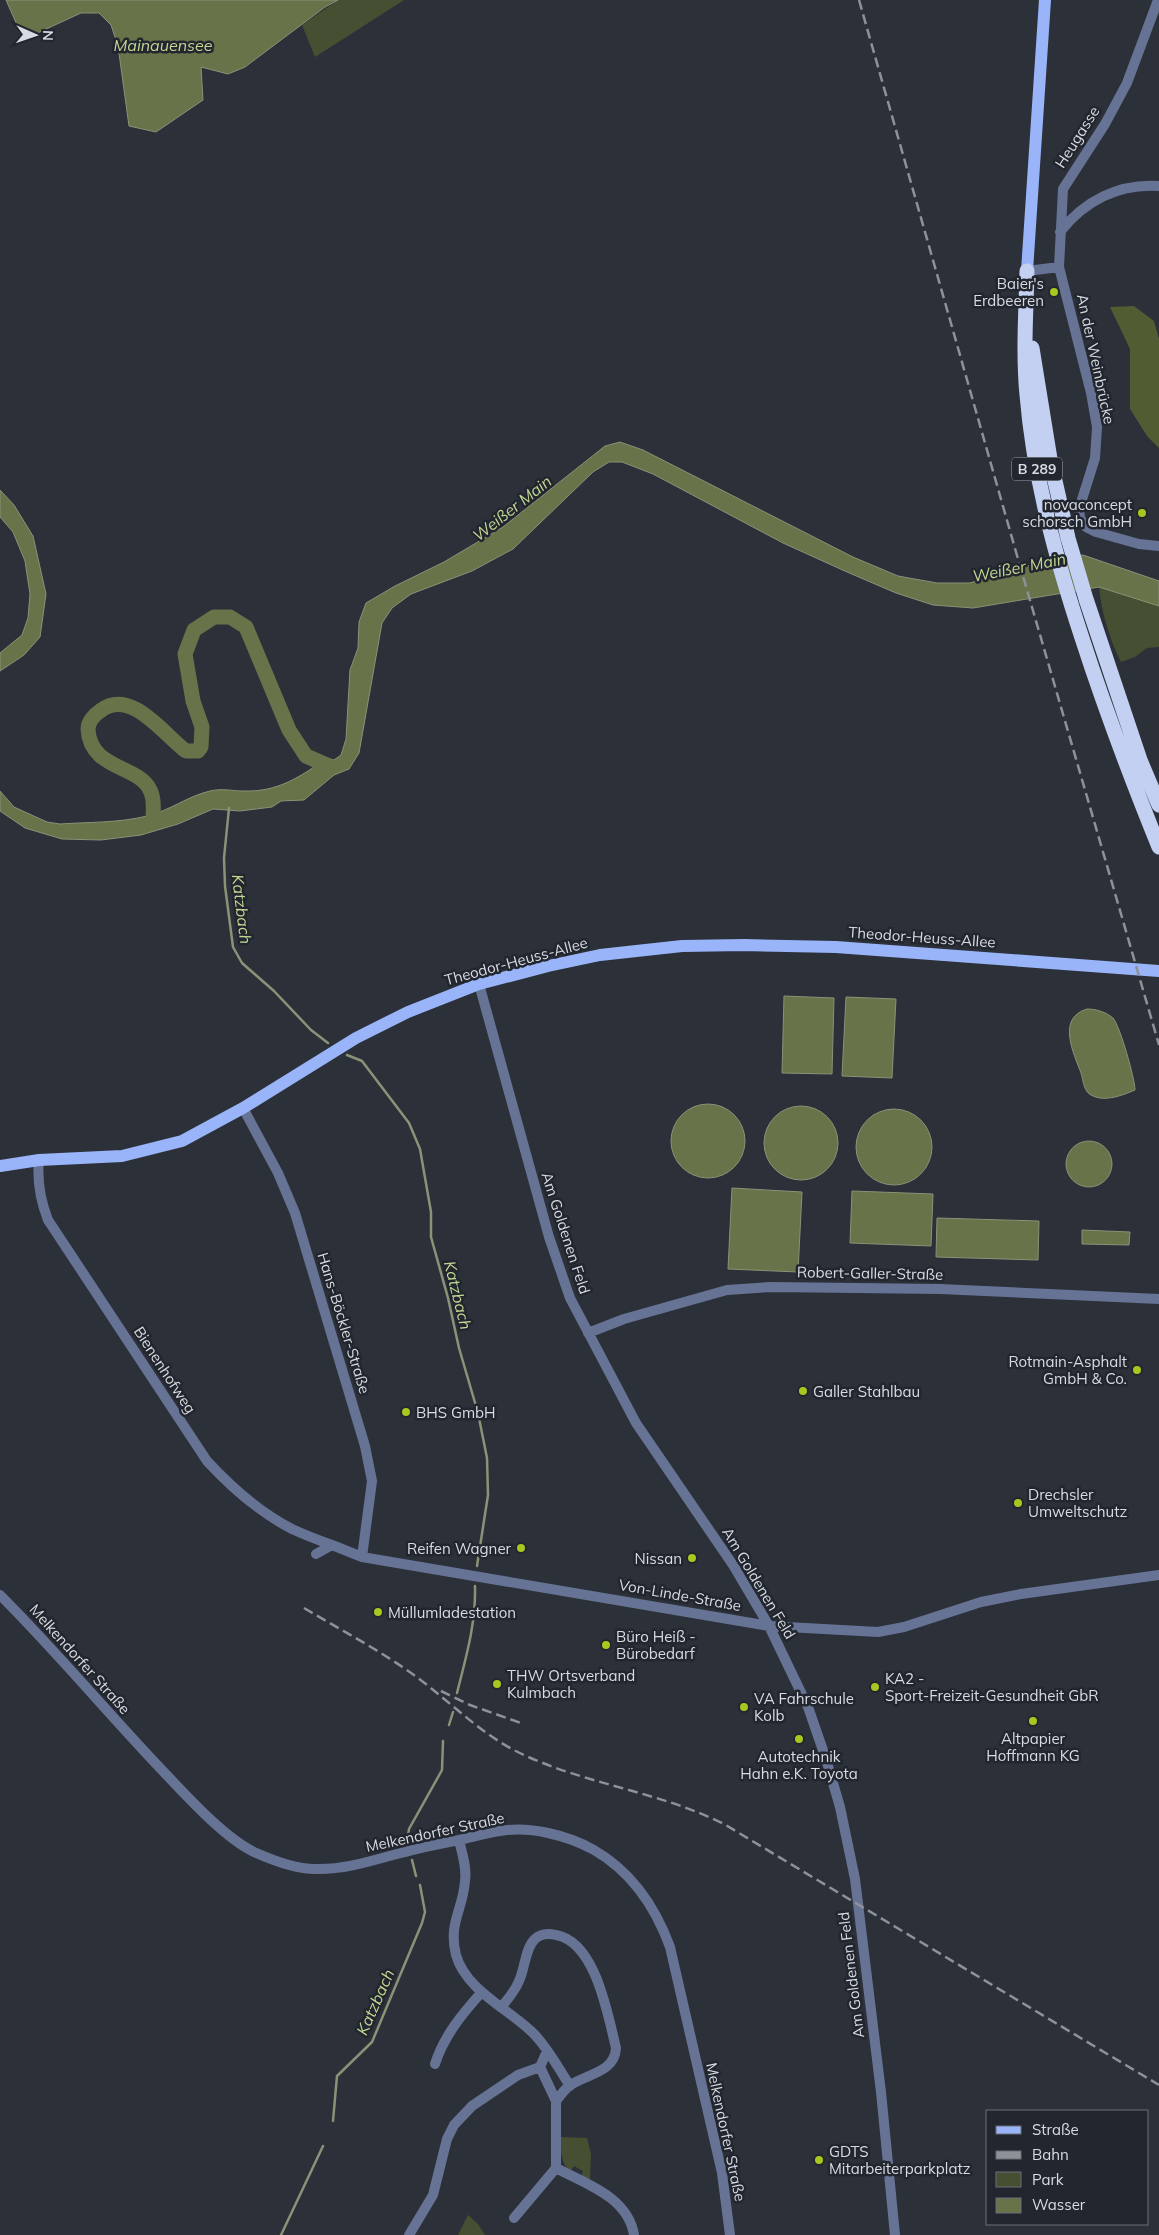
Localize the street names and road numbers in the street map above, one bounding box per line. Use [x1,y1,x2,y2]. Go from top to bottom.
street label: Heugasse [1051,103,1103,171]
street label: An der Weinbrücke [1073,292,1119,426]
road number: B 289 [1012,458,1062,480]
street label: Theodor-Heuss-Allee [848,922,996,952]
street label: Theodor-Heuss-Allee [442,933,590,989]
street label: Am Goldenen Feld [537,1170,595,1296]
street label: Hans-Böckler-Straße [313,1250,375,1396]
street label: Robert-Galler-Straße [797,1262,943,1284]
street label: Bienenhofweg [130,1323,200,1417]
street label: Am Goldenen Feld [718,1524,800,1642]
street label: Von-Linde-Straße [617,1575,743,1615]
street label: Melkendorfer Straße [26,1600,134,1718]
street label: Melkendorfer Straße [364,1808,506,1856]
street label: Am Goldenen Feld [834,1911,868,2039]
street label: Melkendorfer Straße [702,2061,750,2203]

